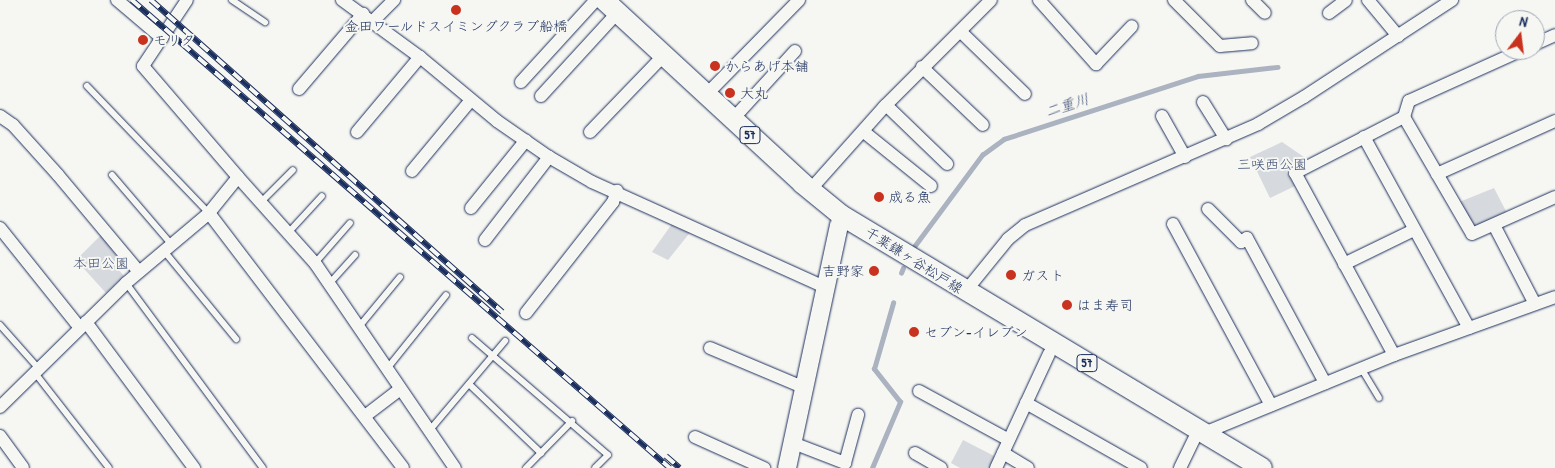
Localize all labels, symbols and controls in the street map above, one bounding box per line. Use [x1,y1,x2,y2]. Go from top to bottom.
marker: 金田ワールドスイミングクラブ船橋 [450,4,462,16]
north arrow [1495,10,1545,60]
text: N [1518,11,1530,31]
place label: 金田ワールドスイミングクラブ船橋 [344,18,568,34]
place label: モリタ [153,32,195,48]
marker: モリタ [137,34,149,46]
place label: からあげ本舗 [725,58,809,74]
marker: からあげ本舗 [709,60,721,72]
place label: 大丸 [740,85,768,101]
marker: 大丸 [724,87,736,99]
water label: 二重川 [1043,89,1091,121]
road number: 57 [739,126,761,144]
park label: 三咲西公園 [1237,156,1307,172]
place label: 成る魚 [889,189,931,205]
marker: 成る魚 [873,191,885,203]
street label: 千葉鎌ヶ谷松戸線 [862,223,966,297]
park label: 本田公園 [73,255,129,271]
place label: 吉野家 [822,263,864,279]
marker: 吉野家 [868,265,880,277]
place label: ガスト [1021,267,1063,283]
marker: ガスト [1005,269,1017,281]
place label: はま寿司 [1077,297,1133,313]
marker: はま寿司 [1061,299,1073,311]
place label: セブン-イレブン [924,324,1028,340]
marker: セブン-イレブン [908,326,920,338]
road number: 57 [1076,353,1098,372]

